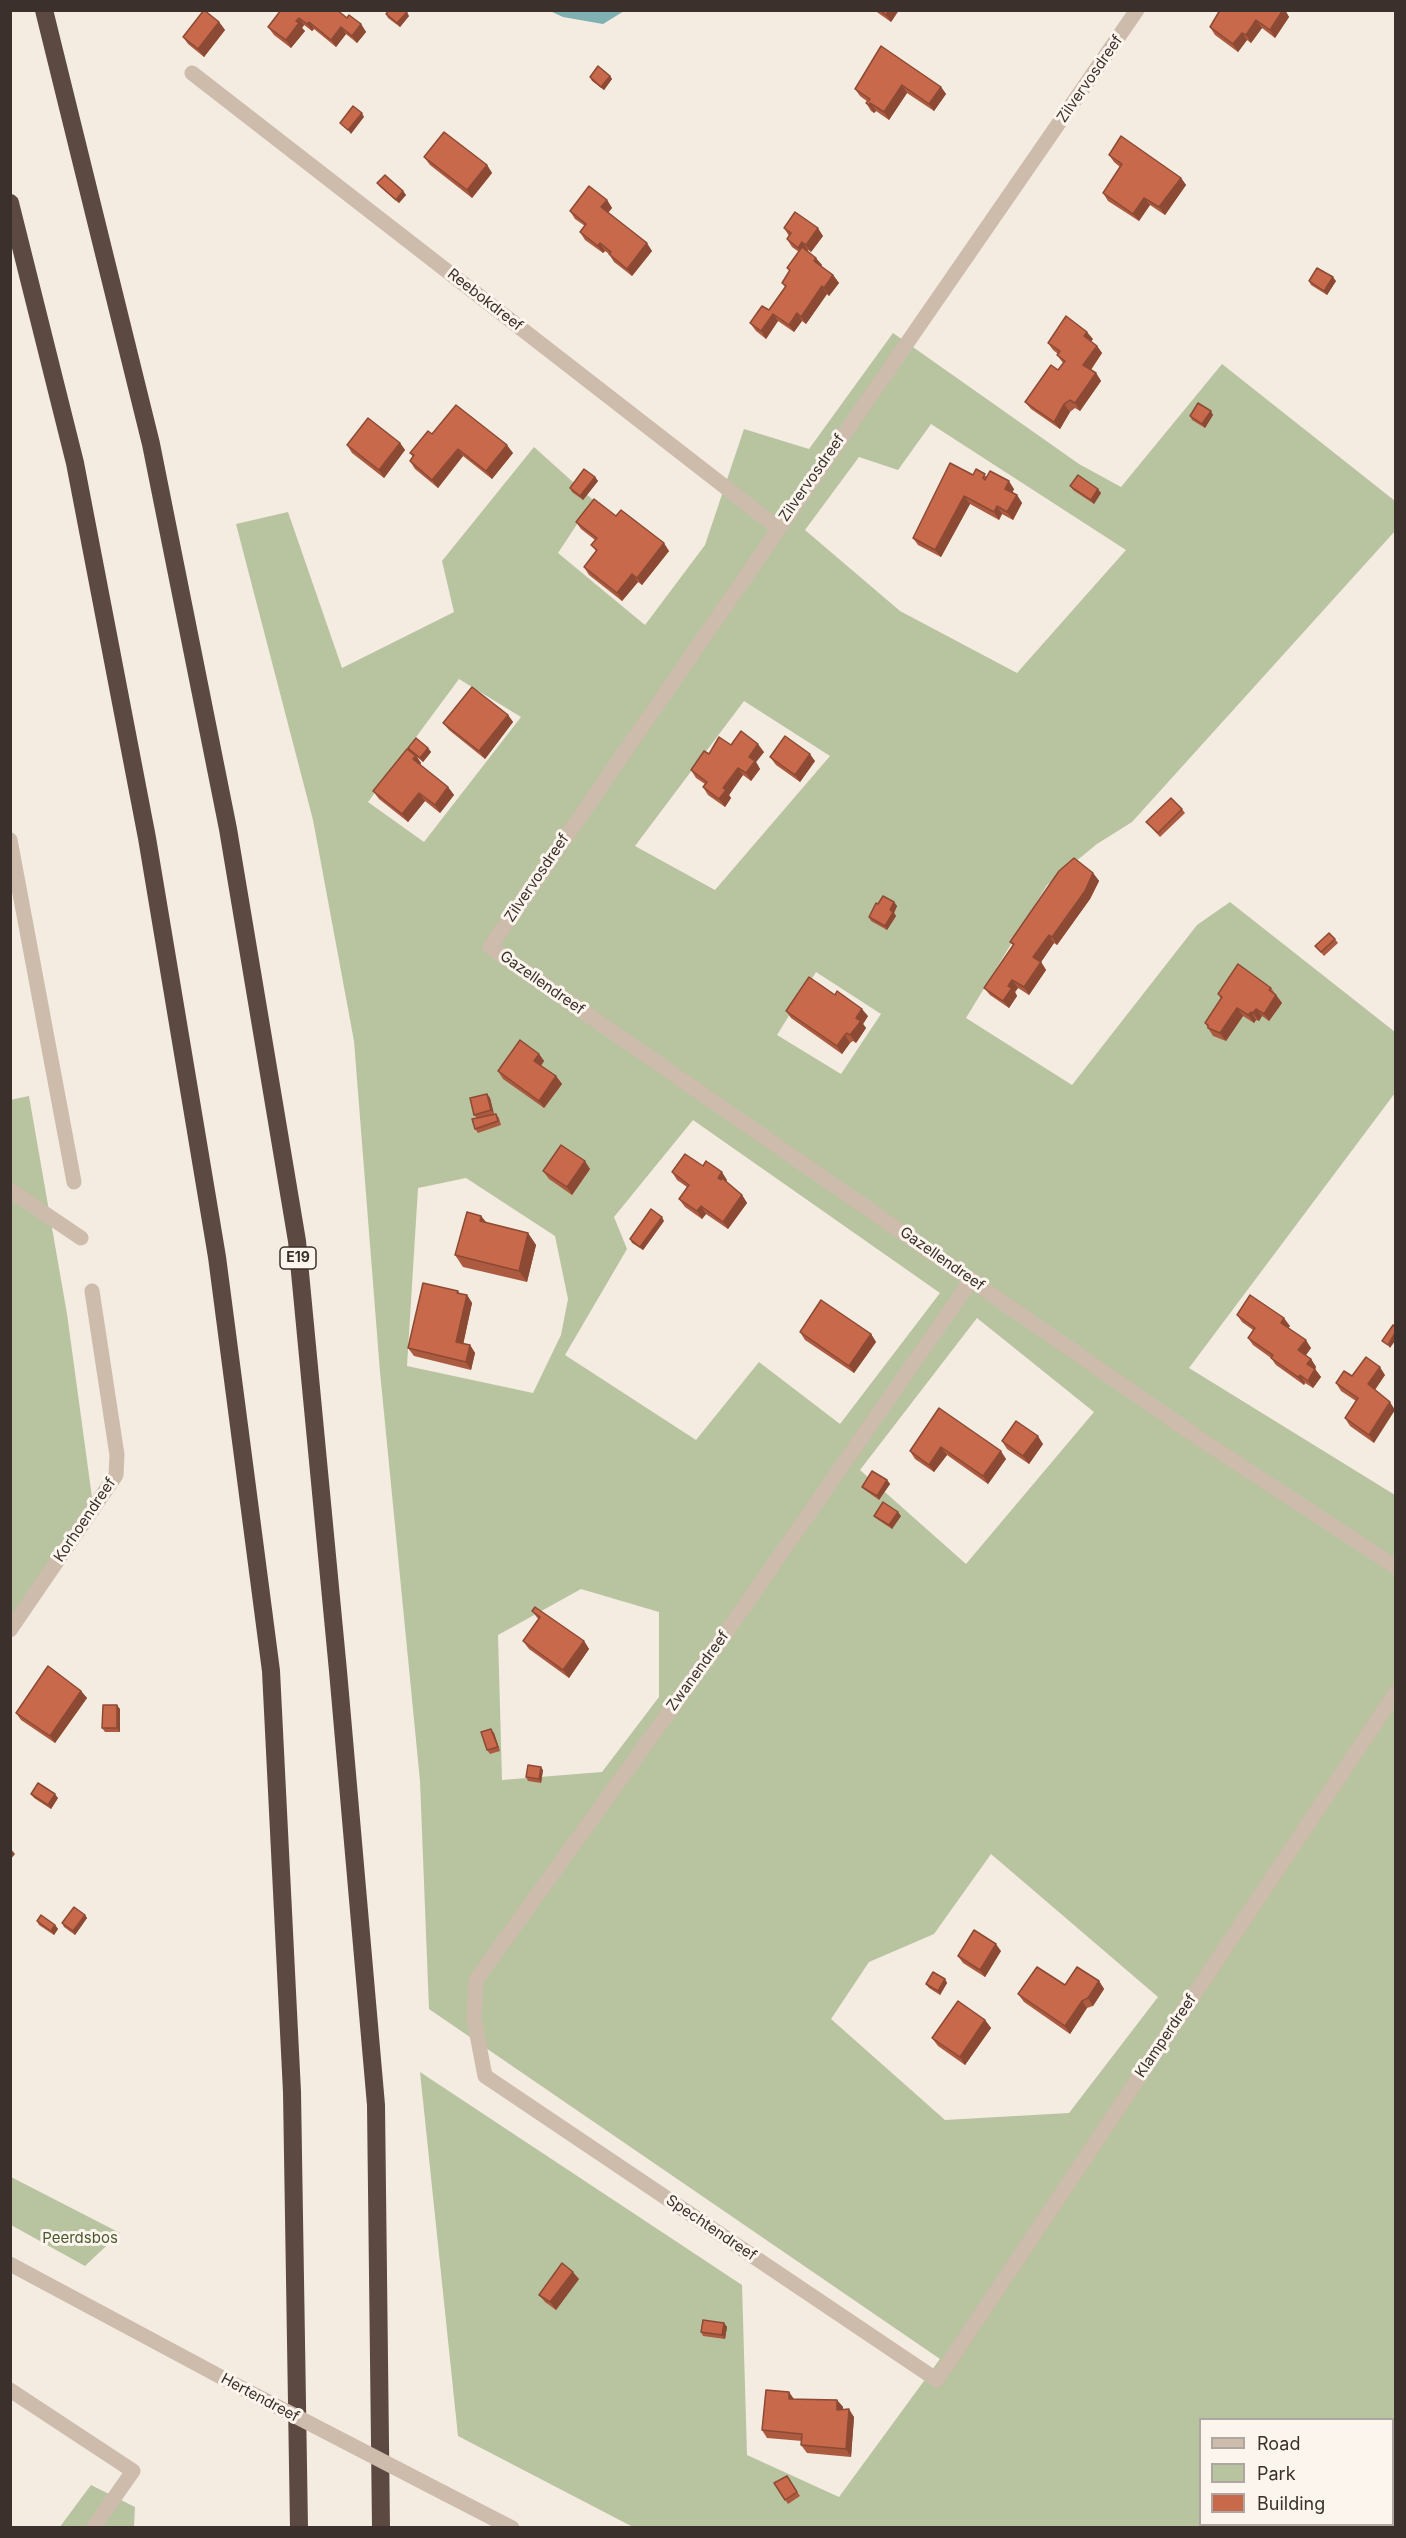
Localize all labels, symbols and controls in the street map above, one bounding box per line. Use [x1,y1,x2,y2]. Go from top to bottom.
street label: Zilvervosdreef [1053,32,1127,126]
street label: Reebokdreef [444,265,526,335]
street label: Zilvervosdreef [775,431,849,525]
street label: Zilvervosdreef [501,831,573,925]
street label: Gazellendreef [496,947,588,1019]
street label: Gazellendreef [896,1223,988,1295]
road number: E19 [280,1247,316,1269]
street label: Korhoendreef [50,1475,120,1565]
street label: Zwanendreef [663,1628,733,1714]
street label: Klamperdreef [1132,1991,1200,2081]
street label: Spechtendreef [662,2191,760,2265]
park label: Peerdsbos [42,2229,118,2247]
street label: Hertendreef [218,2370,302,2426]
legend [1199,2418,1394,2526]
text: Road [1257,2433,1300,2454]
text: Park [1257,2463,1296,2484]
text: Building [1257,2493,1325,2514]

